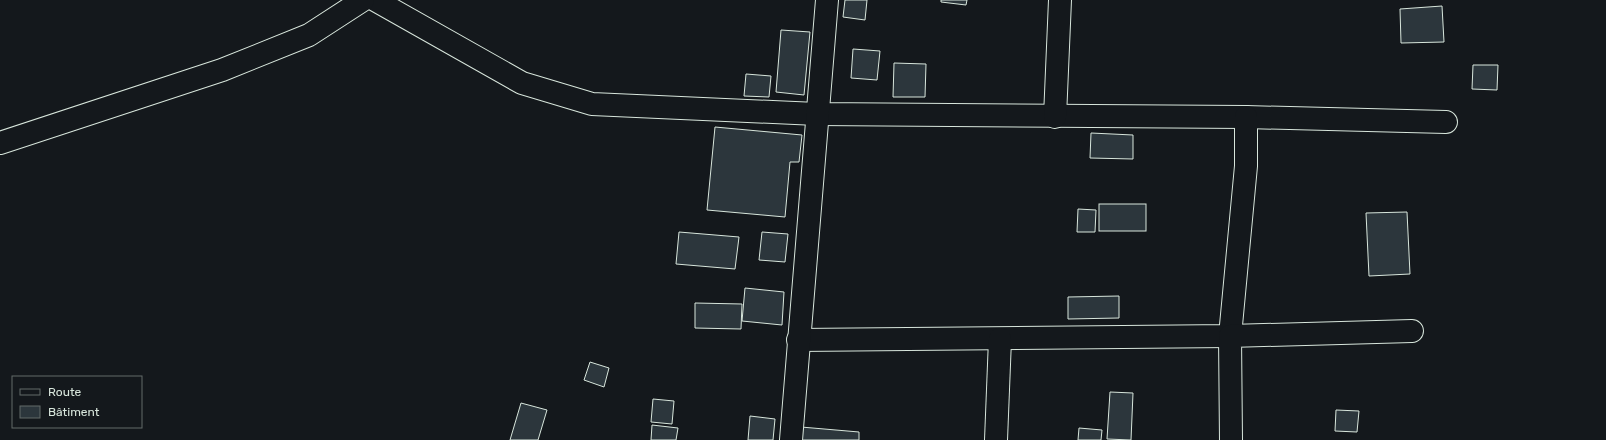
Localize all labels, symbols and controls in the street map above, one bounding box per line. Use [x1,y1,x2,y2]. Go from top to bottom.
legend [12,376,142,428]
text: Route [48,385,82,399]
text: Bâtiment [48,405,100,419]

